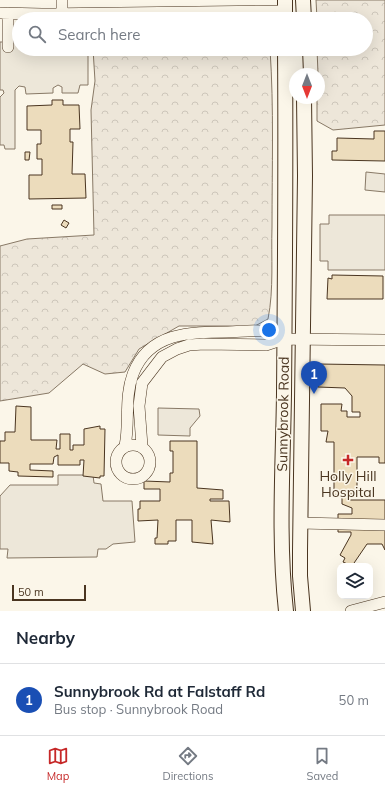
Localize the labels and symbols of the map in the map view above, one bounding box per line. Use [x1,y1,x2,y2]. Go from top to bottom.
north arrow [289,68,325,104]
your location [259,320,279,340]
street label: Sunnybrook Road [273,356,293,472]
pin: 1 [301,361,327,394]
marker: Holly Hill Hospital [342,454,354,466]
place label: Holly Hill Hospital [319,467,377,501]
scale bar [12,583,86,602]

